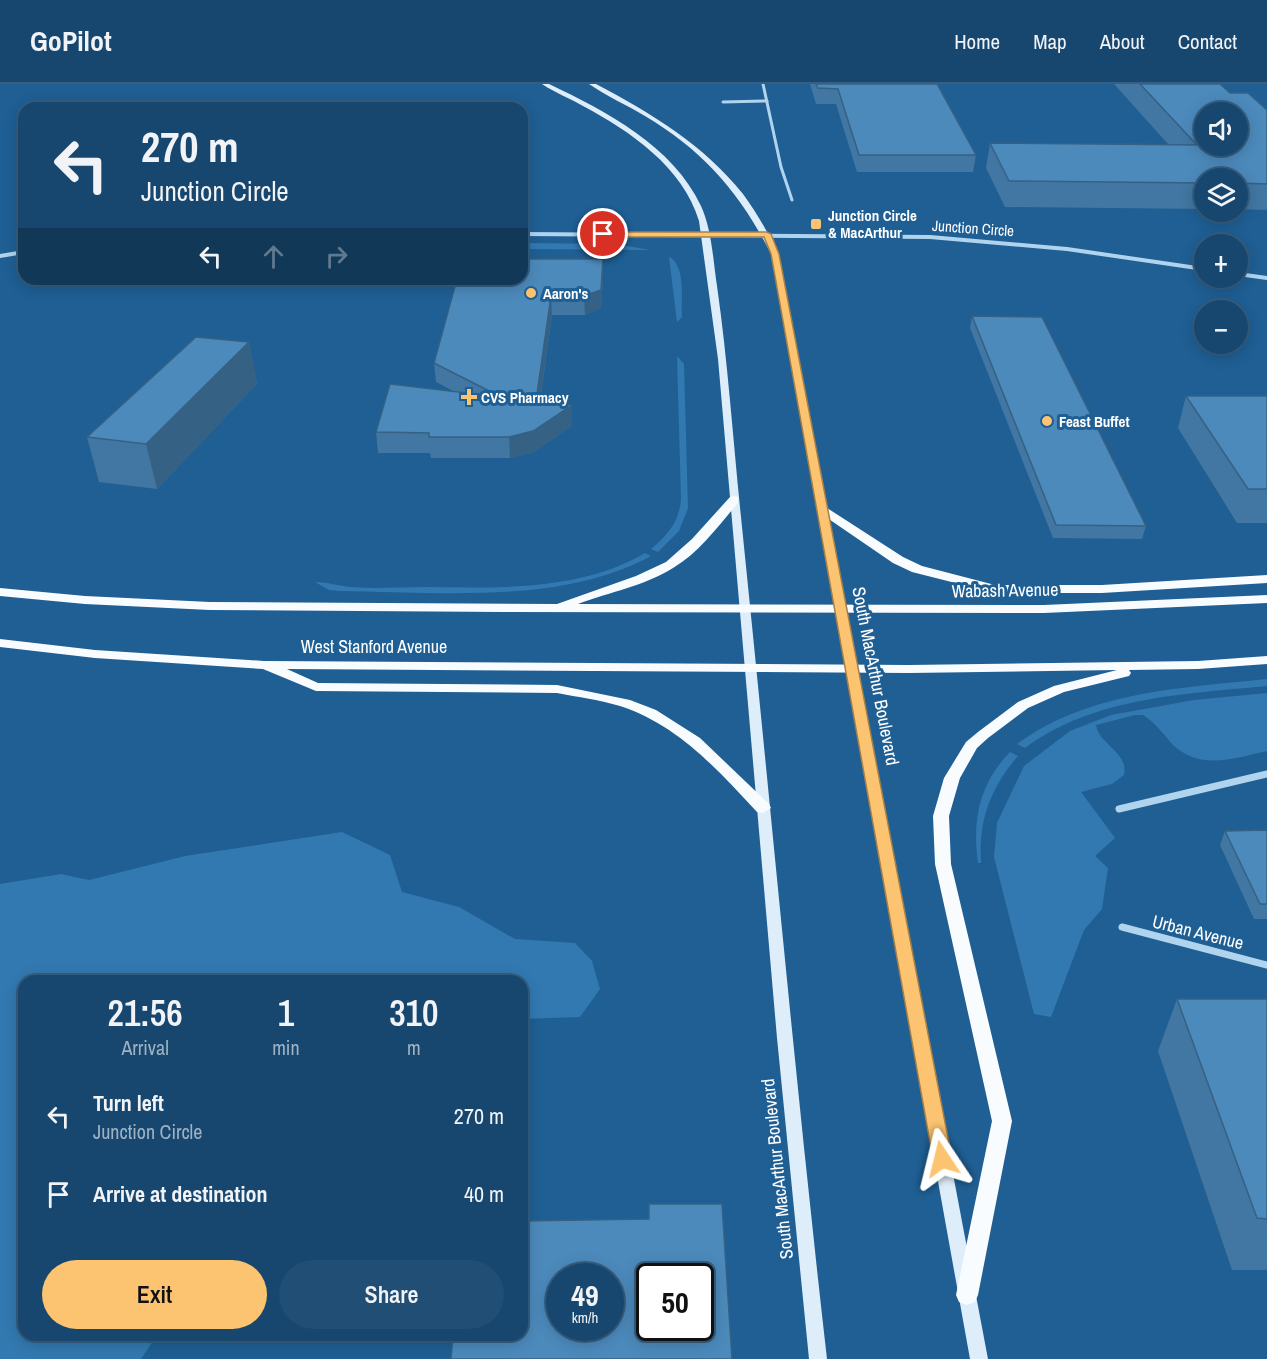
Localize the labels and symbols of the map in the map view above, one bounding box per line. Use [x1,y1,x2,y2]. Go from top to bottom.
place label: Junction Circle & MacArthur [828,205,917,243]
pin [577,208,628,259]
street label: Junction Circle [931,215,1015,241]
marker: Junction Circle & MacArthur [809,217,823,231]
place label: Aaron's [543,283,588,304]
marker: Aaron's [524,286,538,300]
place label: CVS Pharmacy [481,387,569,408]
marker: CVS Pharmacy [462,390,476,404]
place label: Feast Buffet [1059,411,1129,432]
marker: Feast Buffet [1040,414,1054,428]
street label: Wabash Avenue [951,577,1059,603]
street label: South MacArthur Boulevard [846,585,906,767]
street label: West Stanford Avenue [301,634,447,659]
street label: Urban Avenue [1150,909,1246,955]
street label: South MacArthur Boulevard [755,1078,799,1260]
position arrow [910,1127,974,1191]
speed limit sign: 50 [636,1263,714,1341]

